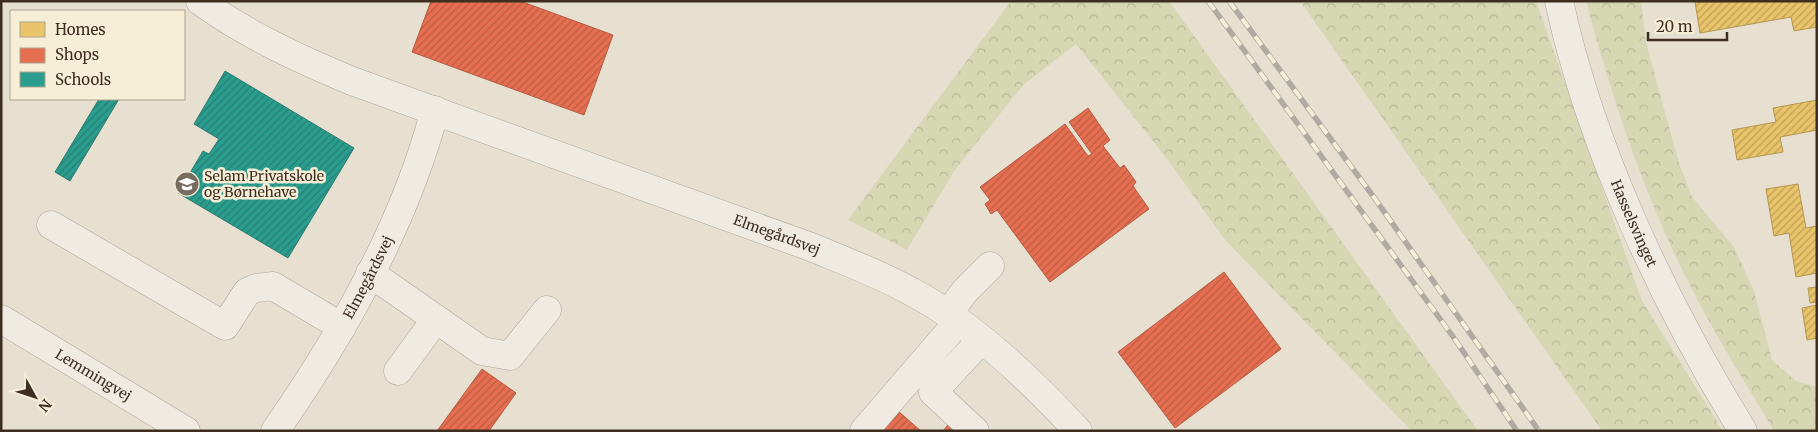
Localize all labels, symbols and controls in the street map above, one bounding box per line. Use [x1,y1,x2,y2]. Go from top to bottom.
legend [10,10,185,100]
scale bar [1648,10,1727,42]
text: 20 m [1656,17,1693,36]
text: Homes [55,20,106,39]
text: Shops [55,45,99,64]
text: Schools [55,70,111,89]
place label: Selam Privatskole og Børnehave [204,167,324,201]
school or university icon: Selam Privatskole og Børnehave [174,171,200,197]
street label: Hasselsvinget [1607,177,1661,270]
street label: Elmegårdsvej [731,211,823,259]
street label: Elmegårdsvej [339,233,397,322]
street label: Lemmingvej [52,345,135,405]
north arrow [10,372,60,422]
text: N [35,395,55,415]

